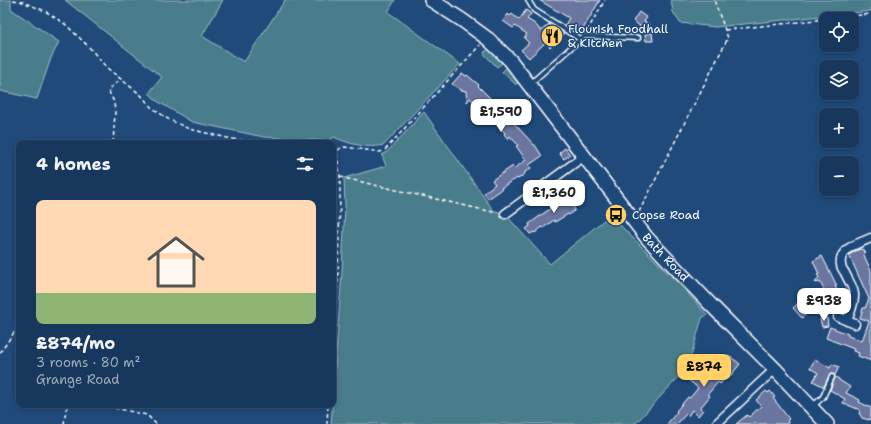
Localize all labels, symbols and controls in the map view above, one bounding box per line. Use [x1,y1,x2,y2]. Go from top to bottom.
map controls [819,12,859,196]
button: locate [819,12,859,52]
place label: Flourish Foodhall & Kitchen [568,21,669,51]
restaurant icon: Flourish Foodhall & Kitchen [539,23,565,49]
button: layers [819,60,859,100]
pin: £1,590 [468,99,534,133]
text: £1,590 [480,103,522,120]
button: + [819,108,859,148]
text: 4 homes [36,153,111,175]
icon: filters [294,153,316,175]
button: − [819,156,859,196]
pin: £1,360 [521,180,587,214]
text: £1,360 [532,184,576,201]
bus stop icon: Copse Road [603,202,629,228]
place label: Copse Road [632,207,700,223]
icon: home [140,226,212,298]
street label: Bath Road [638,230,693,285]
pin: £938 [800,288,848,322]
text: £938 [806,292,842,309]
text: £874/mo [36,332,115,354]
text: 3 rooms · 80 m² [36,354,140,371]
pin: £874 [680,354,728,388]
text: £874 [686,358,722,375]
text: Grange Road [36,371,119,388]

